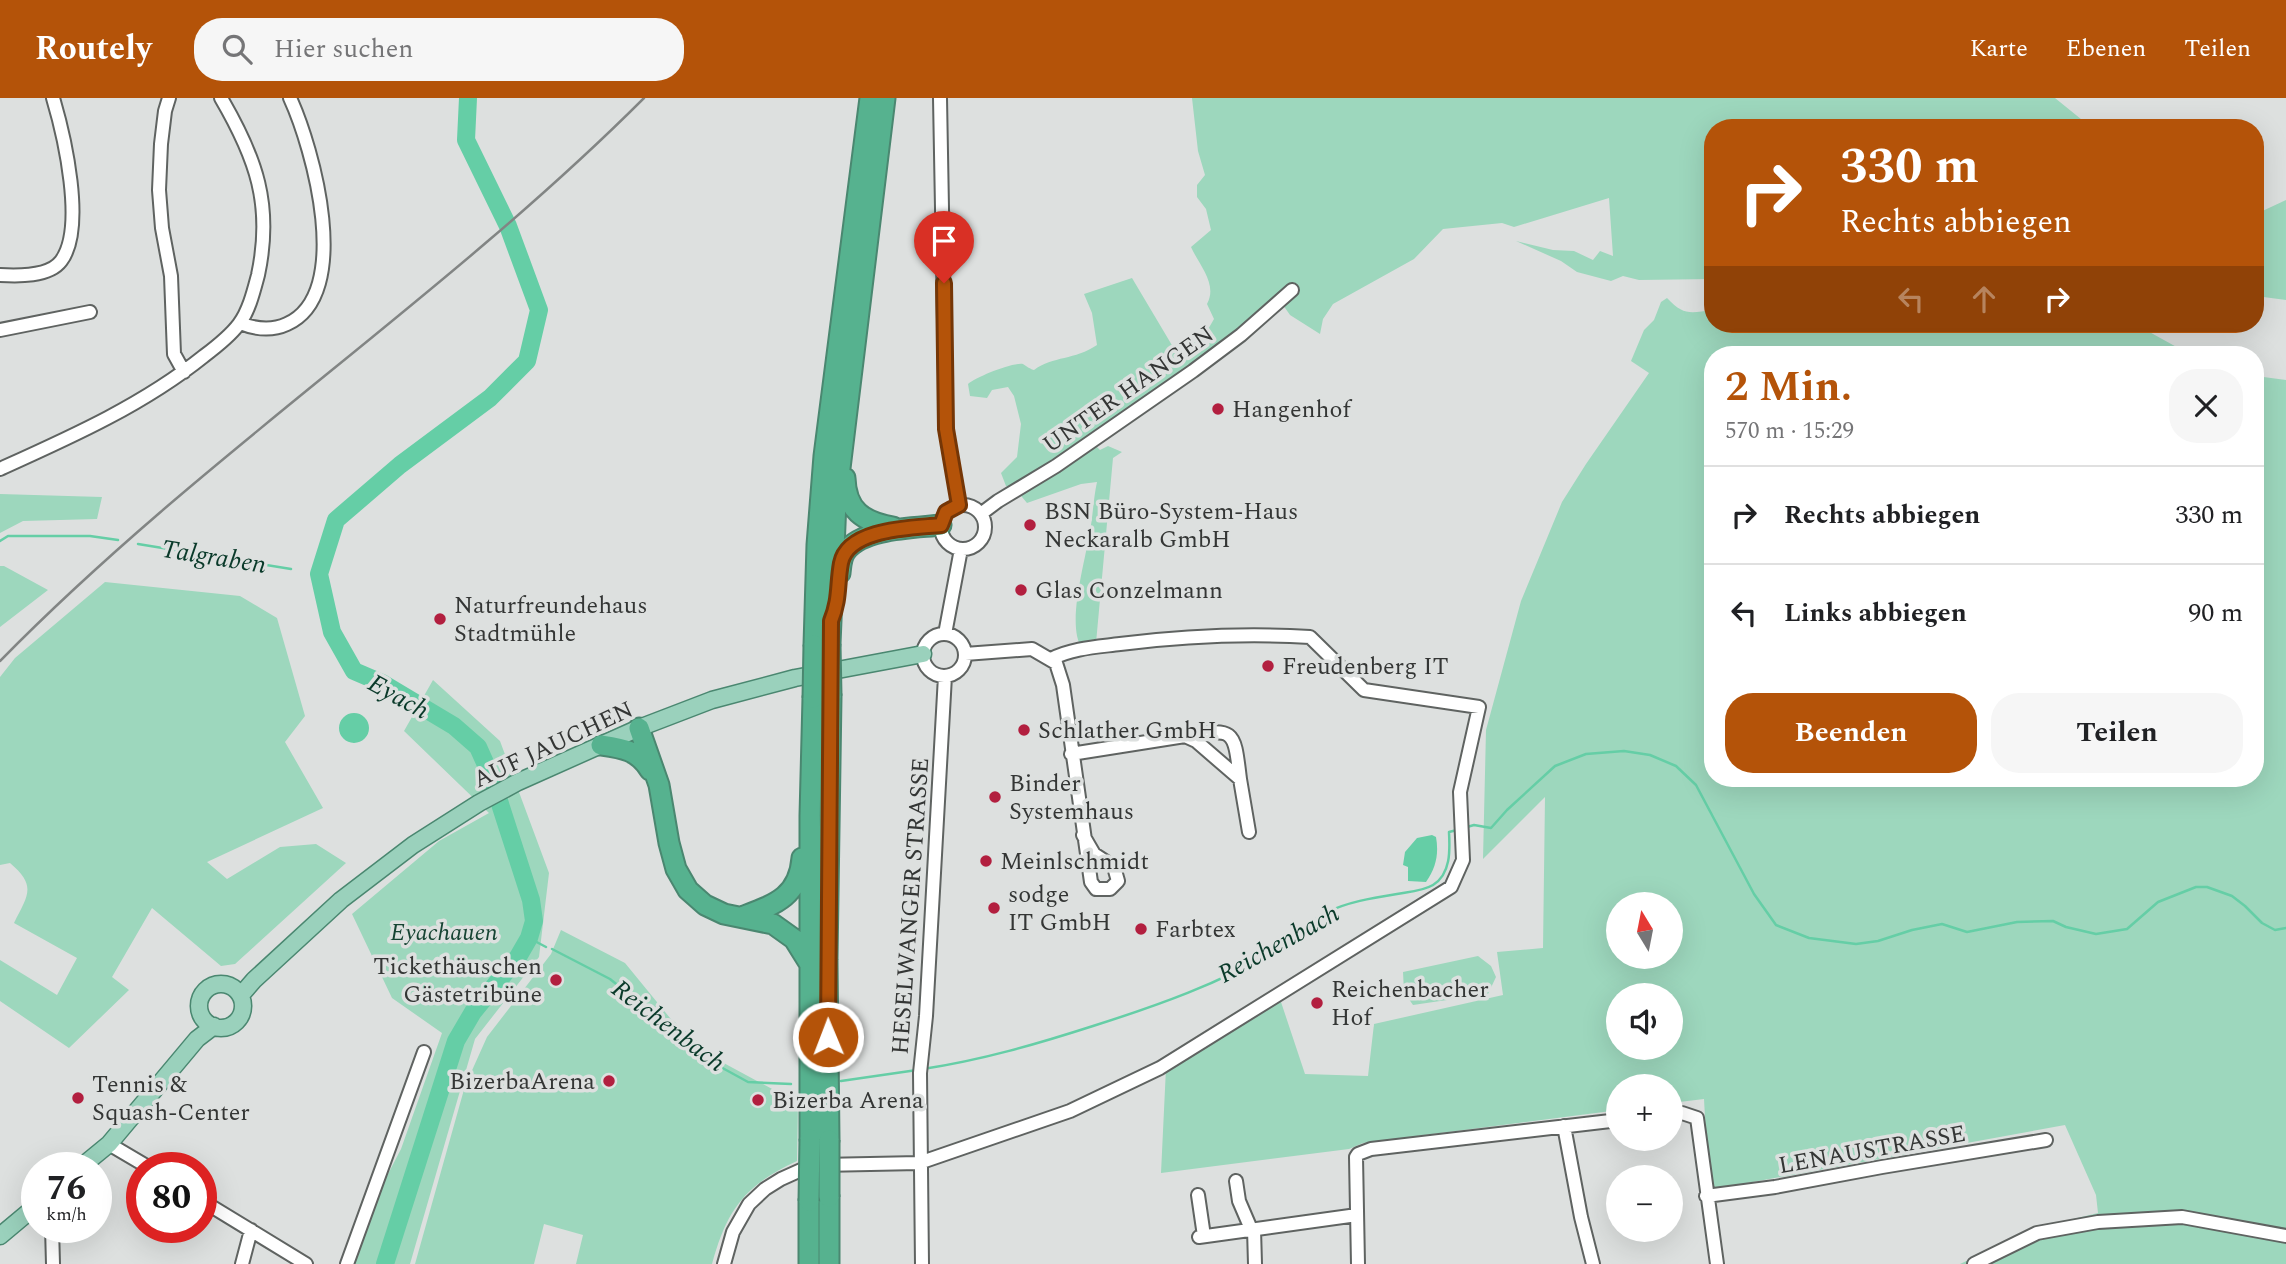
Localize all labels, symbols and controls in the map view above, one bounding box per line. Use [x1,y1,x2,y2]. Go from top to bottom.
search box [194,18,684,81]
text: Routely [35,24,152,74]
text: Hier suchen [274,29,413,69]
icon: search [218,30,256,68]
text: Karte [1970,31,2028,67]
text: Ebenen [2066,31,2146,67]
text: Teilen [2184,31,2251,67]
text: 330 m [1840,130,1979,205]
icon: right [1725,147,1816,238]
text: Rechts abbiegen [1840,198,2072,247]
pin [914,211,974,283]
icon: arrive [925,222,963,260]
icon: left [1892,280,1930,318]
icon: ahead [1965,280,2003,318]
icon: right [2038,280,2076,318]
street label: UNTER HANGEN [1035,317,1222,463]
text: 2 Min. [1725,356,1852,419]
button: close [2169,369,2243,443]
place label: Hangenhof [1232,392,1352,428]
marker: Hangenhof [1210,401,1226,417]
text: 570 m · 15:29 [1725,414,1854,449]
place label: BSN Büro-System-Haus Neckaralb GmbH [1044,494,1298,558]
text: Rechts abbiegen [1784,495,1980,535]
text: 330 m [2175,495,2243,535]
icon: right [1725,496,1763,534]
marker: BSN Büro-System-Haus Neckaralb GmbH [1022,517,1038,533]
water label: Talgraben [158,529,270,585]
place label: Glas Conzelmann [1035,573,1223,609]
marker: Glas Conzelmann [1013,582,1029,598]
place label: Naturfreundehaus Stadtmühle [454,588,648,652]
text: Links abbiegen [1784,593,1967,633]
text: 90 m [2188,593,2243,633]
icon: left [1725,594,1763,632]
marker: Naturfreundehaus Stadtmühle [432,611,448,627]
place label: Freudenberg IT [1282,649,1449,685]
marker: Freudenberg IT [1260,658,1276,674]
water label: Eyach [360,664,437,730]
street label: AUF JAUCHEN [467,692,640,798]
button: Beenden [1725,693,1977,773]
button: Teilen [1991,693,2243,773]
place label: Schlather GmbH [1038,713,1217,749]
marker: Schlather GmbH [1016,722,1032,738]
street label: HESELWANGER STRASSE [883,756,939,1056]
place label: Binder Systemhaus [1009,766,1134,830]
marker: Binder Systemhaus [987,789,1003,805]
place label: Meinlschmidt [1000,844,1149,880]
marker: Meinlschmidt [978,853,994,869]
place label: sodge IT GmbH [1008,877,1111,941]
north arrow [1606,892,1684,970]
map controls [1606,892,1683,1242]
water label: Reichenbach [1210,894,1347,994]
marker: sodge IT GmbH [986,900,1002,916]
place label: Farbtex [1155,912,1236,948]
park label: Eyachauen [390,915,498,951]
marker: Farbtex [1133,921,1149,937]
place label: Tickethäuschen Gästetribüne [373,949,542,1013]
water label: Reichenbach [603,969,734,1082]
marker: Tickethäuschen Gästetribüne [548,972,564,988]
place label: Reichenbacher Hof [1331,972,1489,1036]
button: sound [1606,983,1683,1060]
marker: Reichenbacher Hof [1309,995,1325,1011]
position arrow [791,1000,865,1074]
place label: BizerbaArena [449,1064,595,1100]
place label: Tennis & Squash-Center [92,1067,250,1131]
marker: BizerbaArena [601,1073,617,1089]
button: + [1606,1074,1683,1151]
place label: Bizerba Arena [772,1083,924,1119]
marker: Tennis & Squash-Center [70,1090,86,1106]
marker: Bizerba Arena [750,1092,766,1108]
street label: LENAUSTRASSE [1776,1116,1969,1184]
speed limit sign: 80 [126,1152,217,1243]
text: 76 [47,1162,86,1215]
button: − [1606,1165,1683,1242]
text: km/h [46,1201,87,1228]

